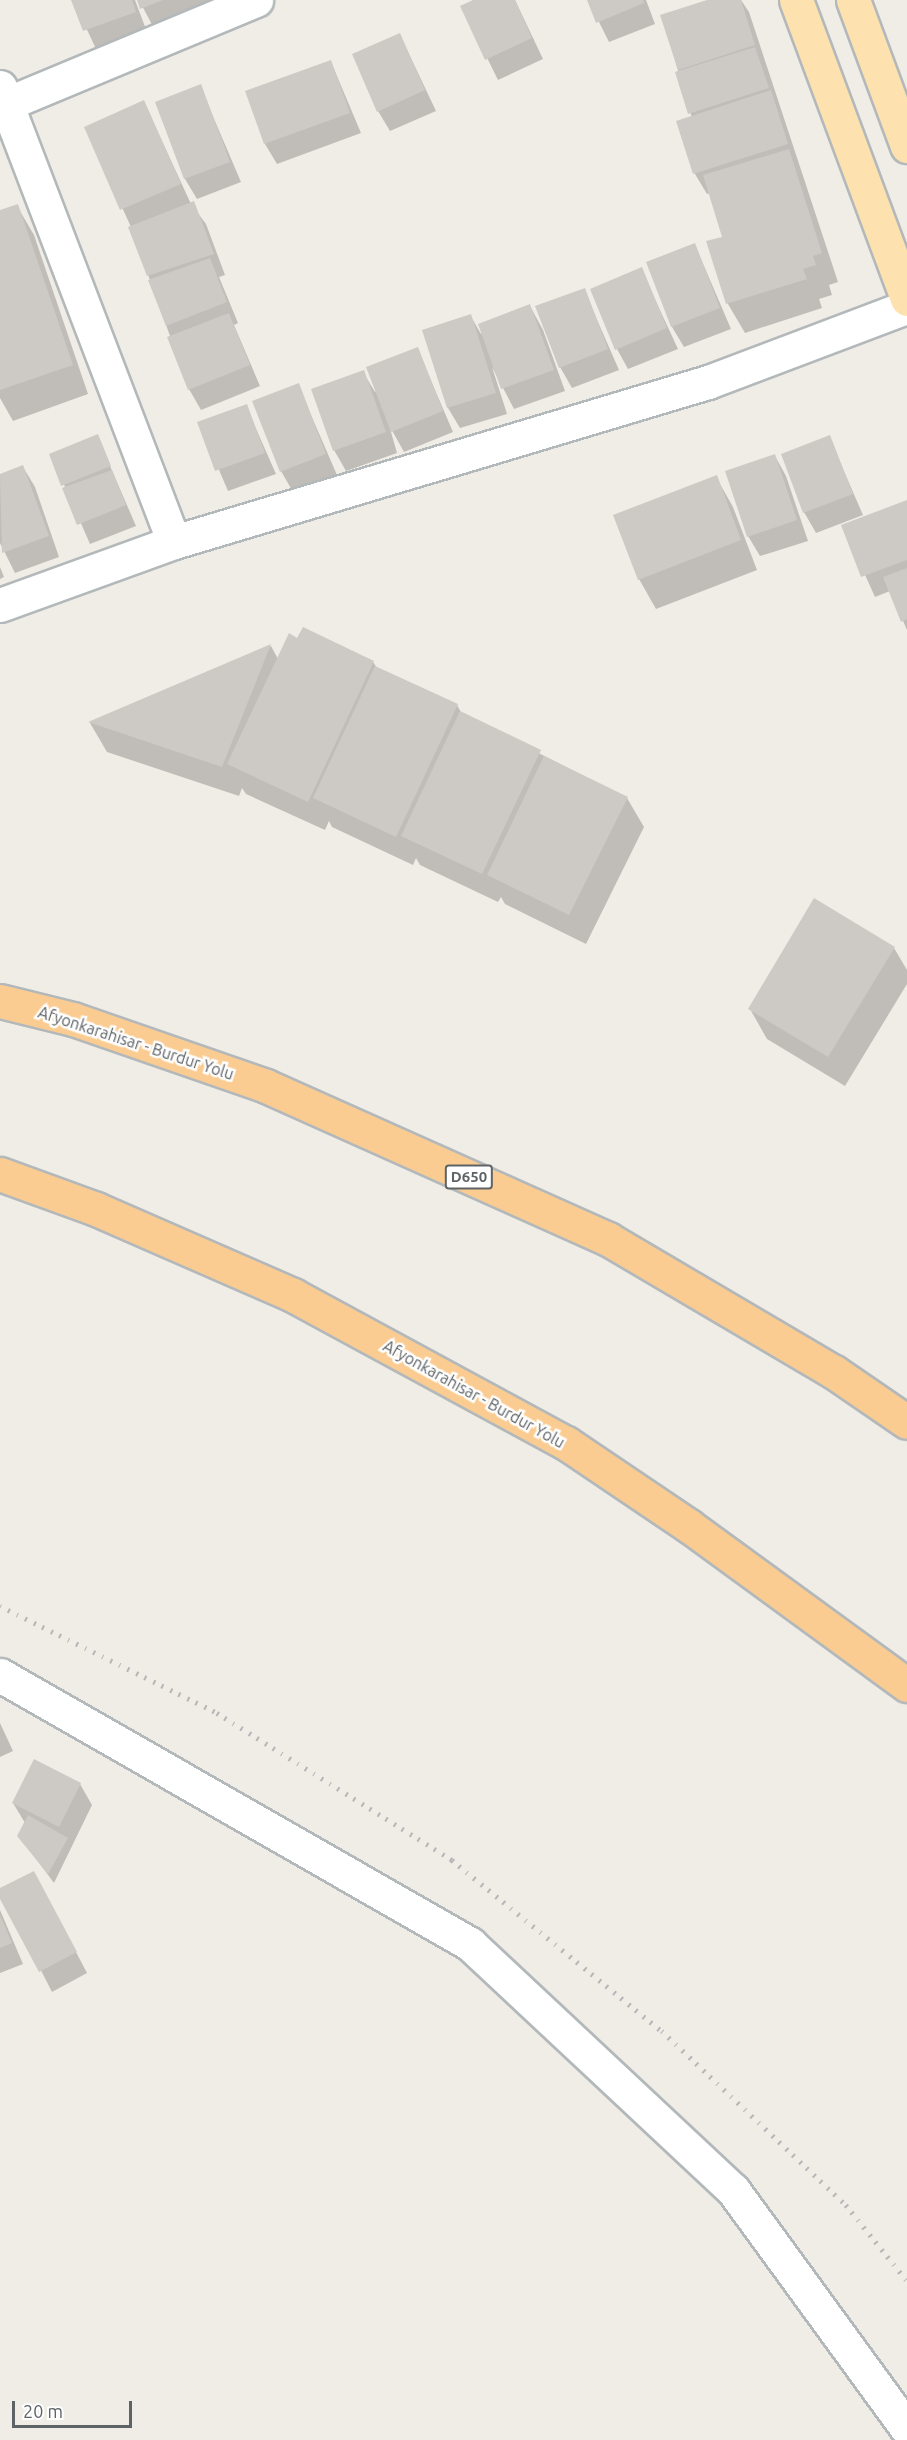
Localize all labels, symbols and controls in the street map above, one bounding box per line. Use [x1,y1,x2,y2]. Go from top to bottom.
street label: Afyonkarahisar - Burdur Yolu [36,1002,236,1084]
road number: D650 [444,1165,494,1189]
street label: Afyonkarahisar - Burdur Yolu [380,1336,568,1452]
scale bar [15,2389,135,2427]
text: 20 m [23,2401,63,2421]

